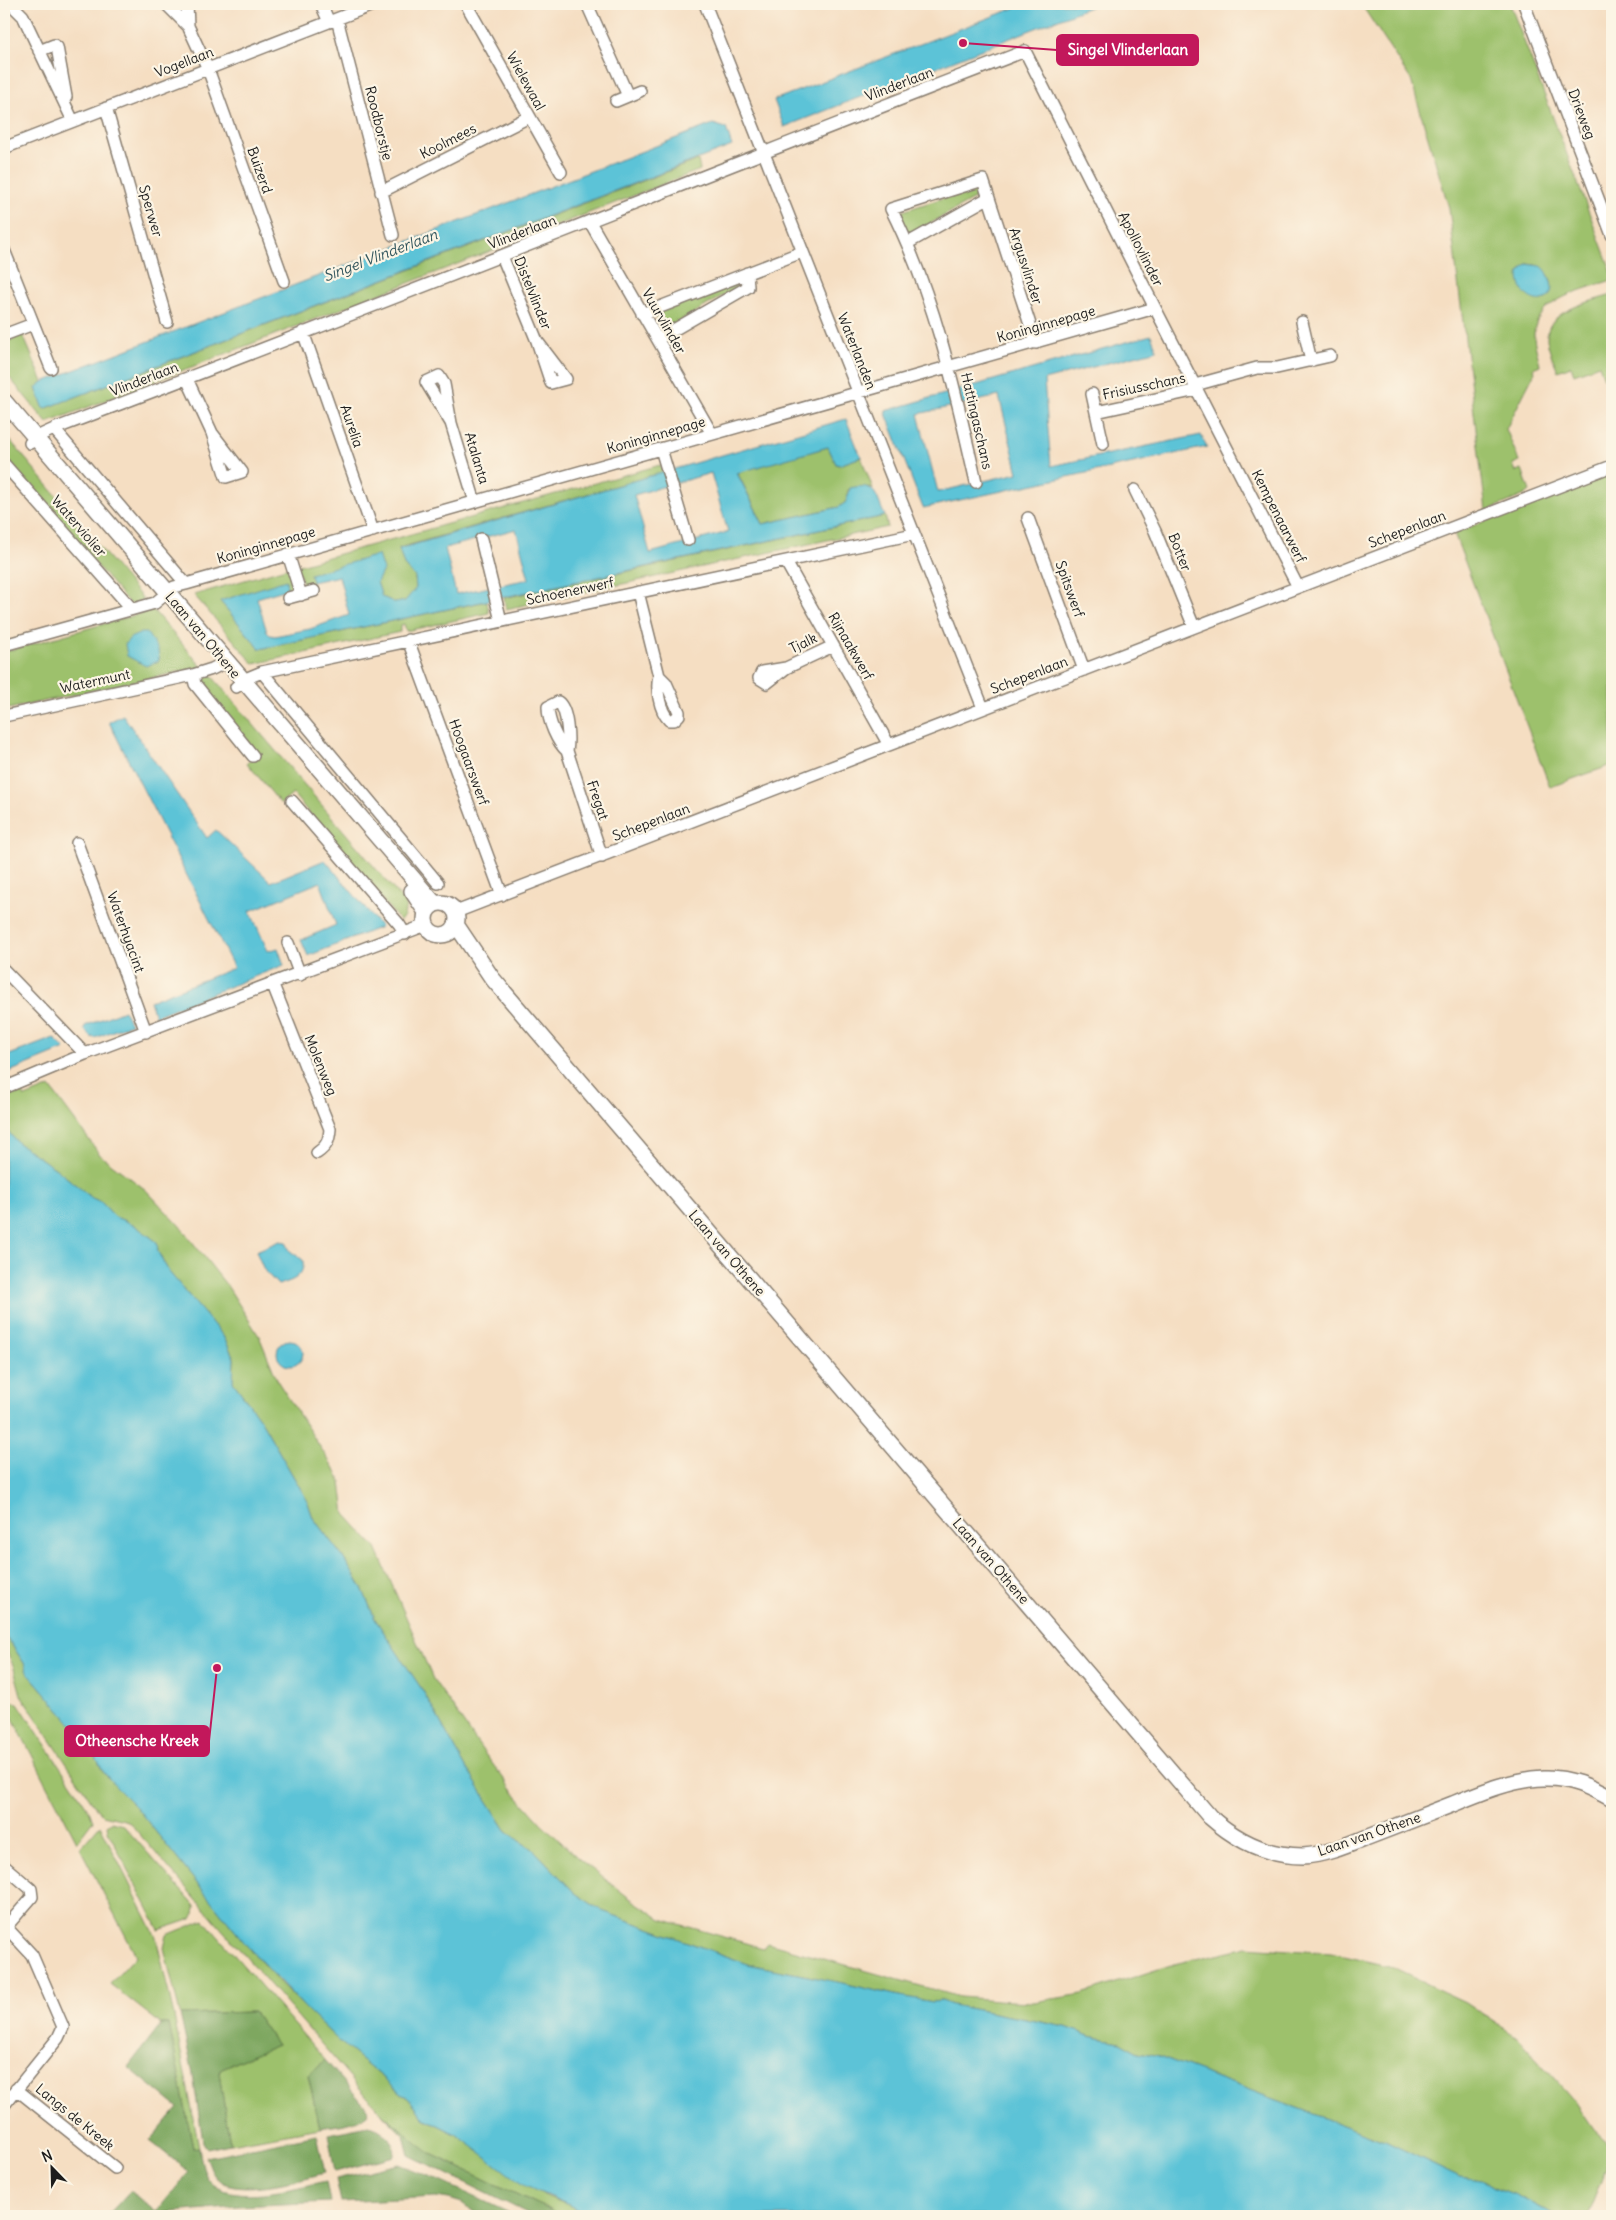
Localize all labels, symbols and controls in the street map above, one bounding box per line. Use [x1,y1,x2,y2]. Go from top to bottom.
callout: Singel Vlinderlaan [1057,35,1198,65]
text: Singel Vlinderlaan [1068,40,1189,60]
street label: Vogellaan [152,43,216,81]
street label: Wielewaal [503,49,549,113]
street label: Vlinderlaan [862,63,936,105]
street label: Roodborstje [361,84,397,162]
street label: Drieweg [1564,86,1600,142]
street label: Koolmees [417,119,479,163]
street label: Buizerd [243,144,277,196]
street label: Sperwer [135,183,167,239]
street label: Apollovlinder [1114,209,1168,290]
street label: Vlinderlaan [485,211,559,253]
water label: Singel Vlinderlaan [320,224,440,285]
street label: Argusvlinder [1005,225,1047,307]
street label: Distelvlinder [510,254,556,332]
street label: Vuurvlinder [638,285,690,357]
street label: Koninginnepage [995,301,1097,347]
street label: Waterlanden [833,310,881,392]
street label: Vlinderlaan [107,358,181,400]
street label: Frisiusschans [1101,368,1187,404]
street label: Hattingaschans [957,371,997,471]
street label: Aurelia [336,402,368,450]
street label: Koninginnepage [605,412,707,458]
street label: Atalanta [461,430,493,486]
street label: Kempenaarwerf [1248,466,1310,566]
street label: Waterviolier [47,492,111,561]
street label: Schepenlaan [1366,506,1448,552]
street label: Koninginnepage [215,522,317,568]
street label: Botter [1164,530,1196,574]
street label: Spitswerf [1051,558,1089,620]
street label: Schoenerwerf [525,573,616,609]
street label: Laan van Othene [161,588,245,682]
street label: Rijnaakwerf [824,609,878,683]
street label: Tjalk [786,629,820,657]
street label: Schepenlaan [988,652,1070,698]
street label: Watermunt [58,665,132,697]
street label: Hoogaarswerf [445,716,493,808]
street label: Fregat [583,778,613,822]
street label: Schepenlaan [610,799,692,845]
street label: Waterhyacint [103,889,149,975]
street label: Molenweg [301,1032,341,1098]
street label: Laan van Othene [685,1206,769,1300]
street label: Laan van Othene [949,1514,1033,1608]
callout: Otheensche Kreek [65,1726,209,1756]
text: Otheensche Kreek [75,1731,199,1750]
street label: Laan van Othene [1315,1808,1423,1860]
street label: Langs de Kreek [32,2080,118,2154]
north arrow [28,2142,78,2192]
text: N [39,2146,55,2166]

